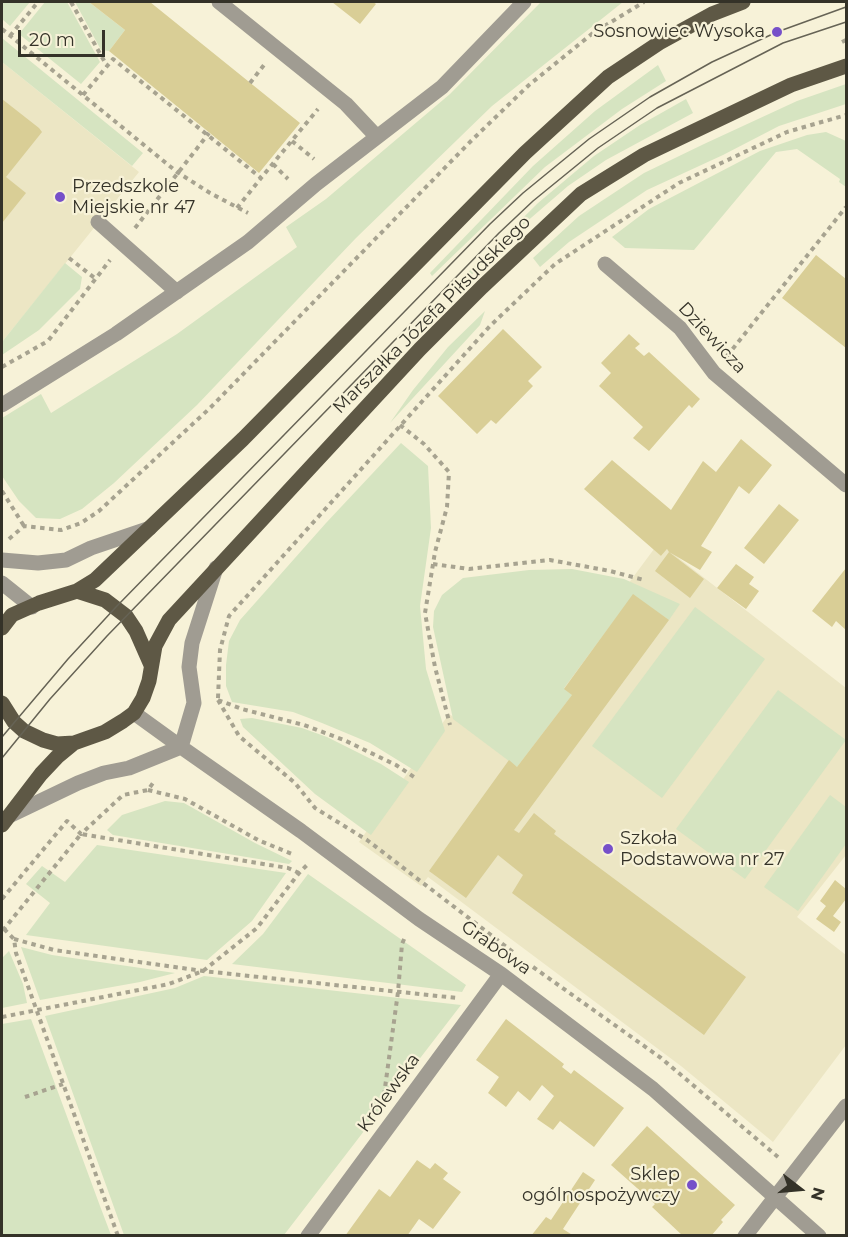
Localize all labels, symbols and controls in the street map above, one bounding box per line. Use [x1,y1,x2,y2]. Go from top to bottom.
scale bar [21,18,108,56]
place label: Sosnowiec Wysoka [593,21,765,43]
marker: Sosnowiec Wysoka [770,25,784,39]
text: 20 m [29,29,75,51]
place label: Przedszkole Miejskie nr 47 [72,176,195,219]
marker: Przedszkole Miejskie nr 47 [53,190,67,204]
street label: Marszałka Józefa Piłsudskiego [329,212,535,418]
street label: Dziewicza [673,298,751,378]
place label: Szkoła Podstawowa nr 27 [620,828,785,870]
marker: Szkoła Podstawowa nr 27 [601,842,615,856]
street label: Grabowa [457,916,535,980]
street label: Królewska [353,1049,425,1137]
north arrow [770,1159,830,1219]
place label: Sklep ogólnospożywczy [522,1164,680,1206]
marker: Sklep ogólnospożywczy [685,1178,699,1192]
text: N [807,1185,829,1203]

